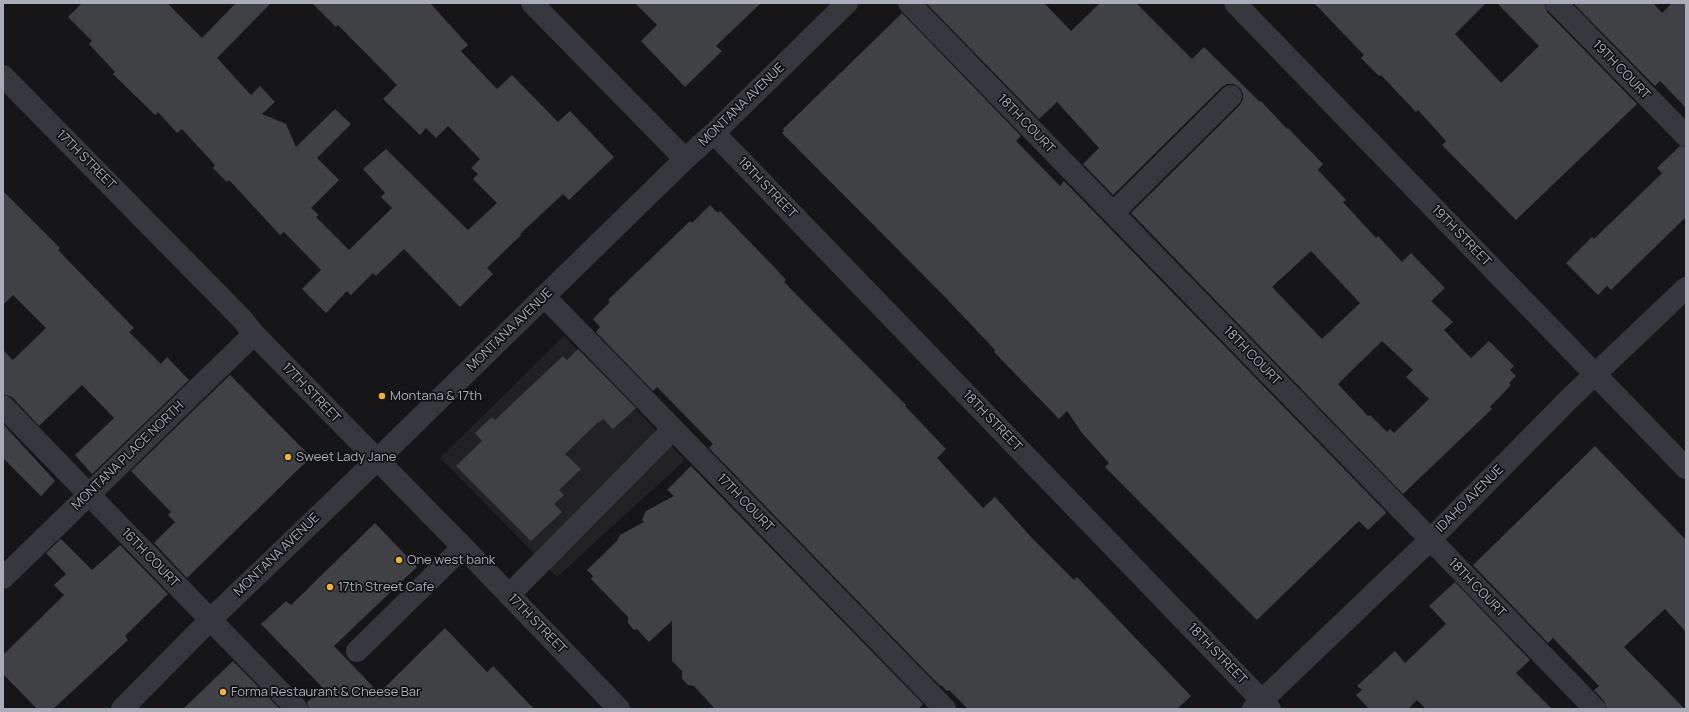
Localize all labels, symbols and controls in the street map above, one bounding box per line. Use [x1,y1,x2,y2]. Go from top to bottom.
street label: 19TH COURT [1589,37,1653,103]
street label: MONTANA AVENUE [696,60,788,150]
street label: 18TH COURT [994,91,1058,157]
street label: 17TH STREET [53,127,119,193]
street label: 18TH STREET [734,154,800,222]
street label: 19TH STREET [1428,202,1494,270]
street label: MONTANA AVENUE [464,285,556,375]
street label: 18TH COURT [1220,323,1284,389]
street label: 17TH STREET [279,360,343,426]
street label: 18TH STREET [959,387,1025,455]
place label: Montana & 17th [390,388,482,404]
marker: Montana & 17th [377,391,387,401]
street label: MONTANA PLACE NORTH [69,398,187,514]
place label: Sweet Lady Jane [296,449,396,465]
marker: Sweet Lady Jane [283,452,293,462]
street label: IDAHO AVENUE [1433,462,1507,536]
street label: 17TH COURT [713,471,777,535]
street label: MONTANA AVENUE [231,510,323,600]
street label: 16TH COURT [118,525,182,591]
place label: One west bank [407,552,495,568]
marker: One west bank [394,555,404,565]
street label: 18TH COURT [1445,555,1509,621]
place label: 17th Street Cafe [338,579,434,595]
marker: 17th Street Cafe [325,582,335,592]
street label: 17TH STREET [505,591,569,657]
street label: 18TH STREET [1184,620,1250,688]
place label: Forma Restaurant & Cheese Bar [231,684,421,700]
marker: Forma Restaurant & Cheese Bar [218,687,228,697]

